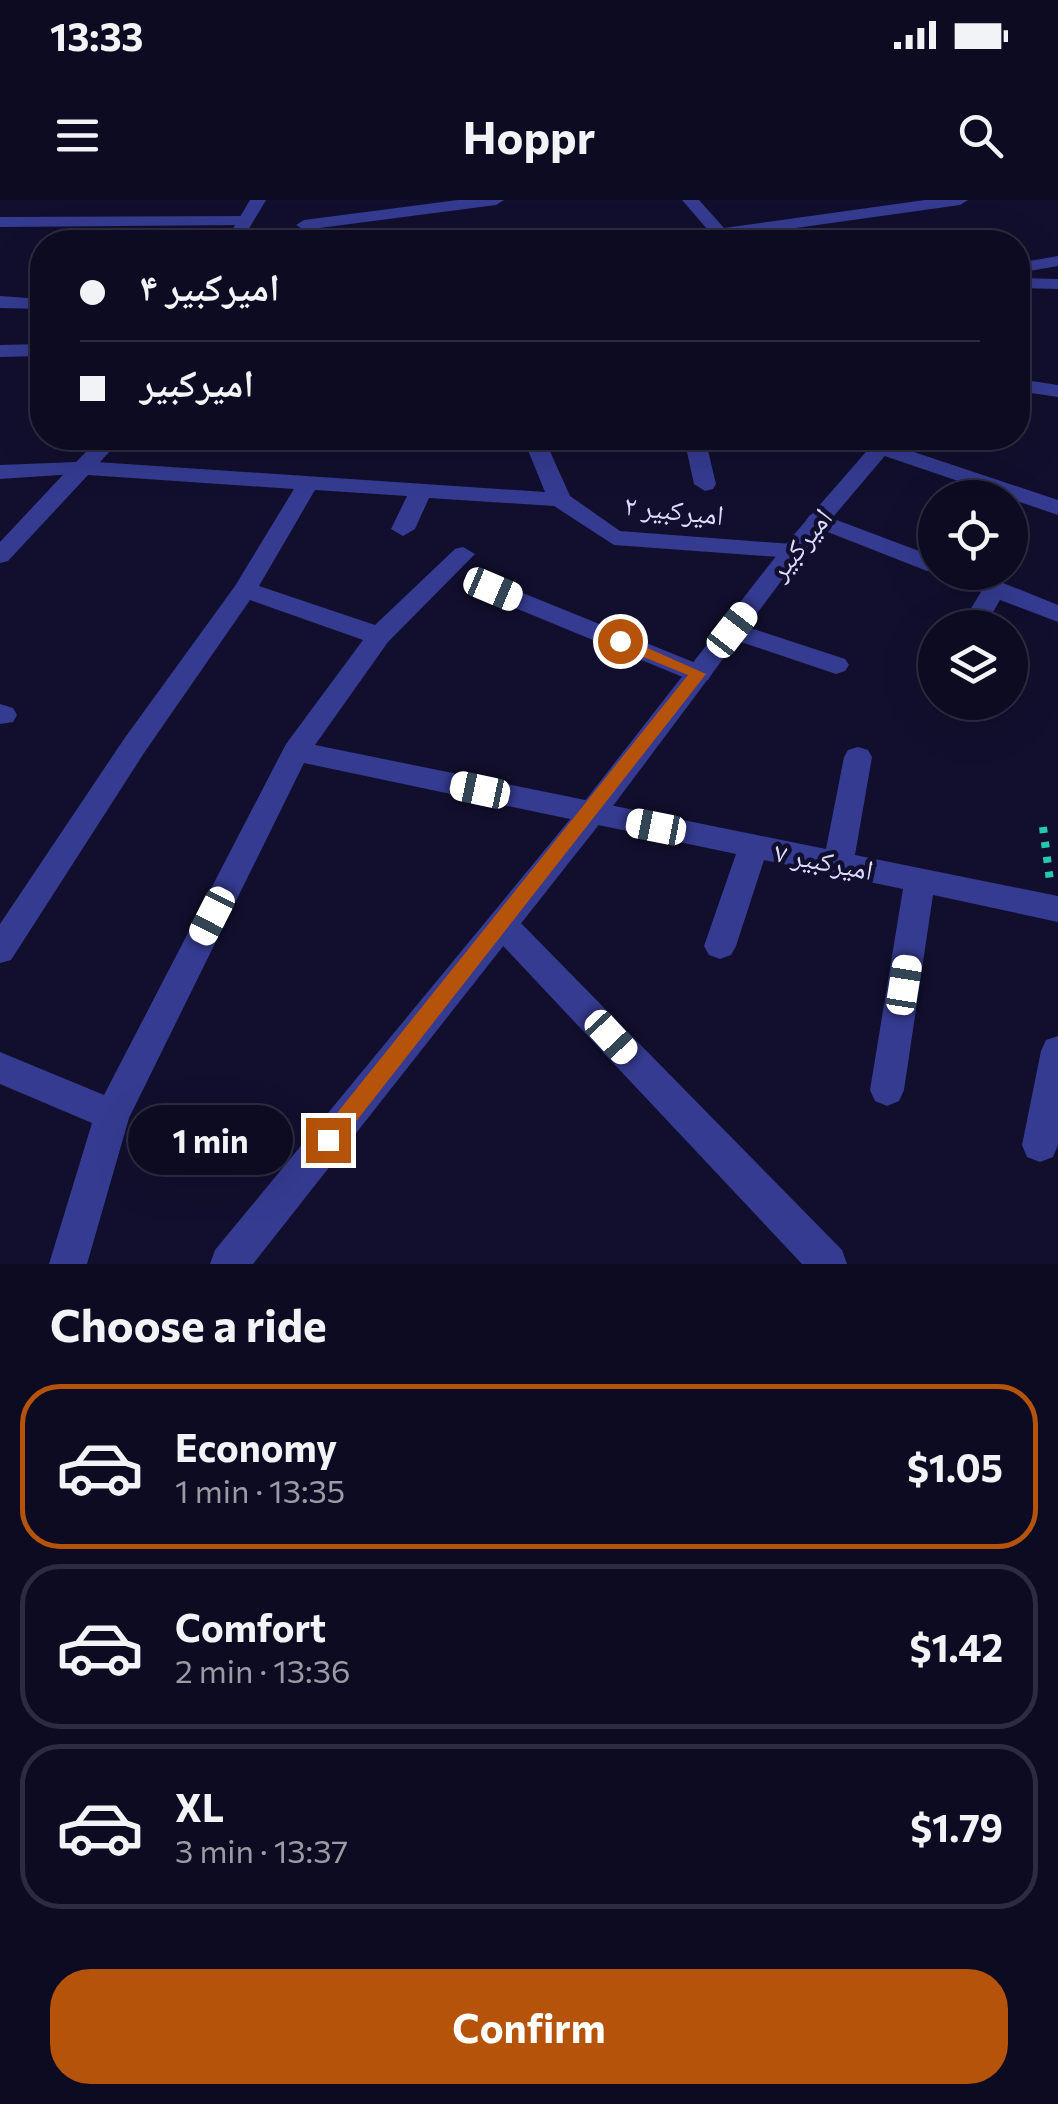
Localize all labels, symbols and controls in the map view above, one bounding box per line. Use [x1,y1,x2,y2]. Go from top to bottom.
text: 13:33 [50,12,143,59]
icon: menu [50,108,105,163]
text: Hoppr [463,108,595,163]
icon: search [953,108,1008,163]
text: امیرکبیر ۴ [140,262,280,309]
text: امیرکبیر [140,358,254,405]
map controls [918,480,1028,720]
button: locate [918,480,1028,590]
street label: امیرکبیر ۲ [623,487,726,532]
street label: امیرکبیر [760,501,839,587]
car [460,563,526,615]
car [702,597,762,663]
button: layers [918,610,1028,720]
route start [598,619,643,664]
car [448,769,512,811]
car [624,807,688,847]
street label: امیرکبیر ۷ [772,834,876,887]
car [185,882,239,950]
car [884,953,924,1017]
car [580,1005,642,1069]
callout: 1 min [128,1105,293,1175]
route end [306,1118,351,1163]
text: 1 min [173,1120,248,1160]
text: Choose a ride [50,1296,327,1351]
icon: car [55,1422,145,1512]
text: Economy [175,1423,337,1470]
text: $1.05 [907,1443,1003,1490]
text: 1 min · 13:35 [175,1470,345,1510]
icon: car [55,1602,145,1692]
text: Comfort [175,1603,326,1650]
text: $1.42 [910,1623,1003,1670]
text: 2 min · 13:36 [175,1650,350,1690]
icon: car [55,1782,145,1872]
text: XL [175,1783,224,1830]
text: $1.79 [910,1803,1003,1850]
text: 3 min · 13:37 [175,1830,348,1870]
button: Confirm [50,1969,1008,2084]

